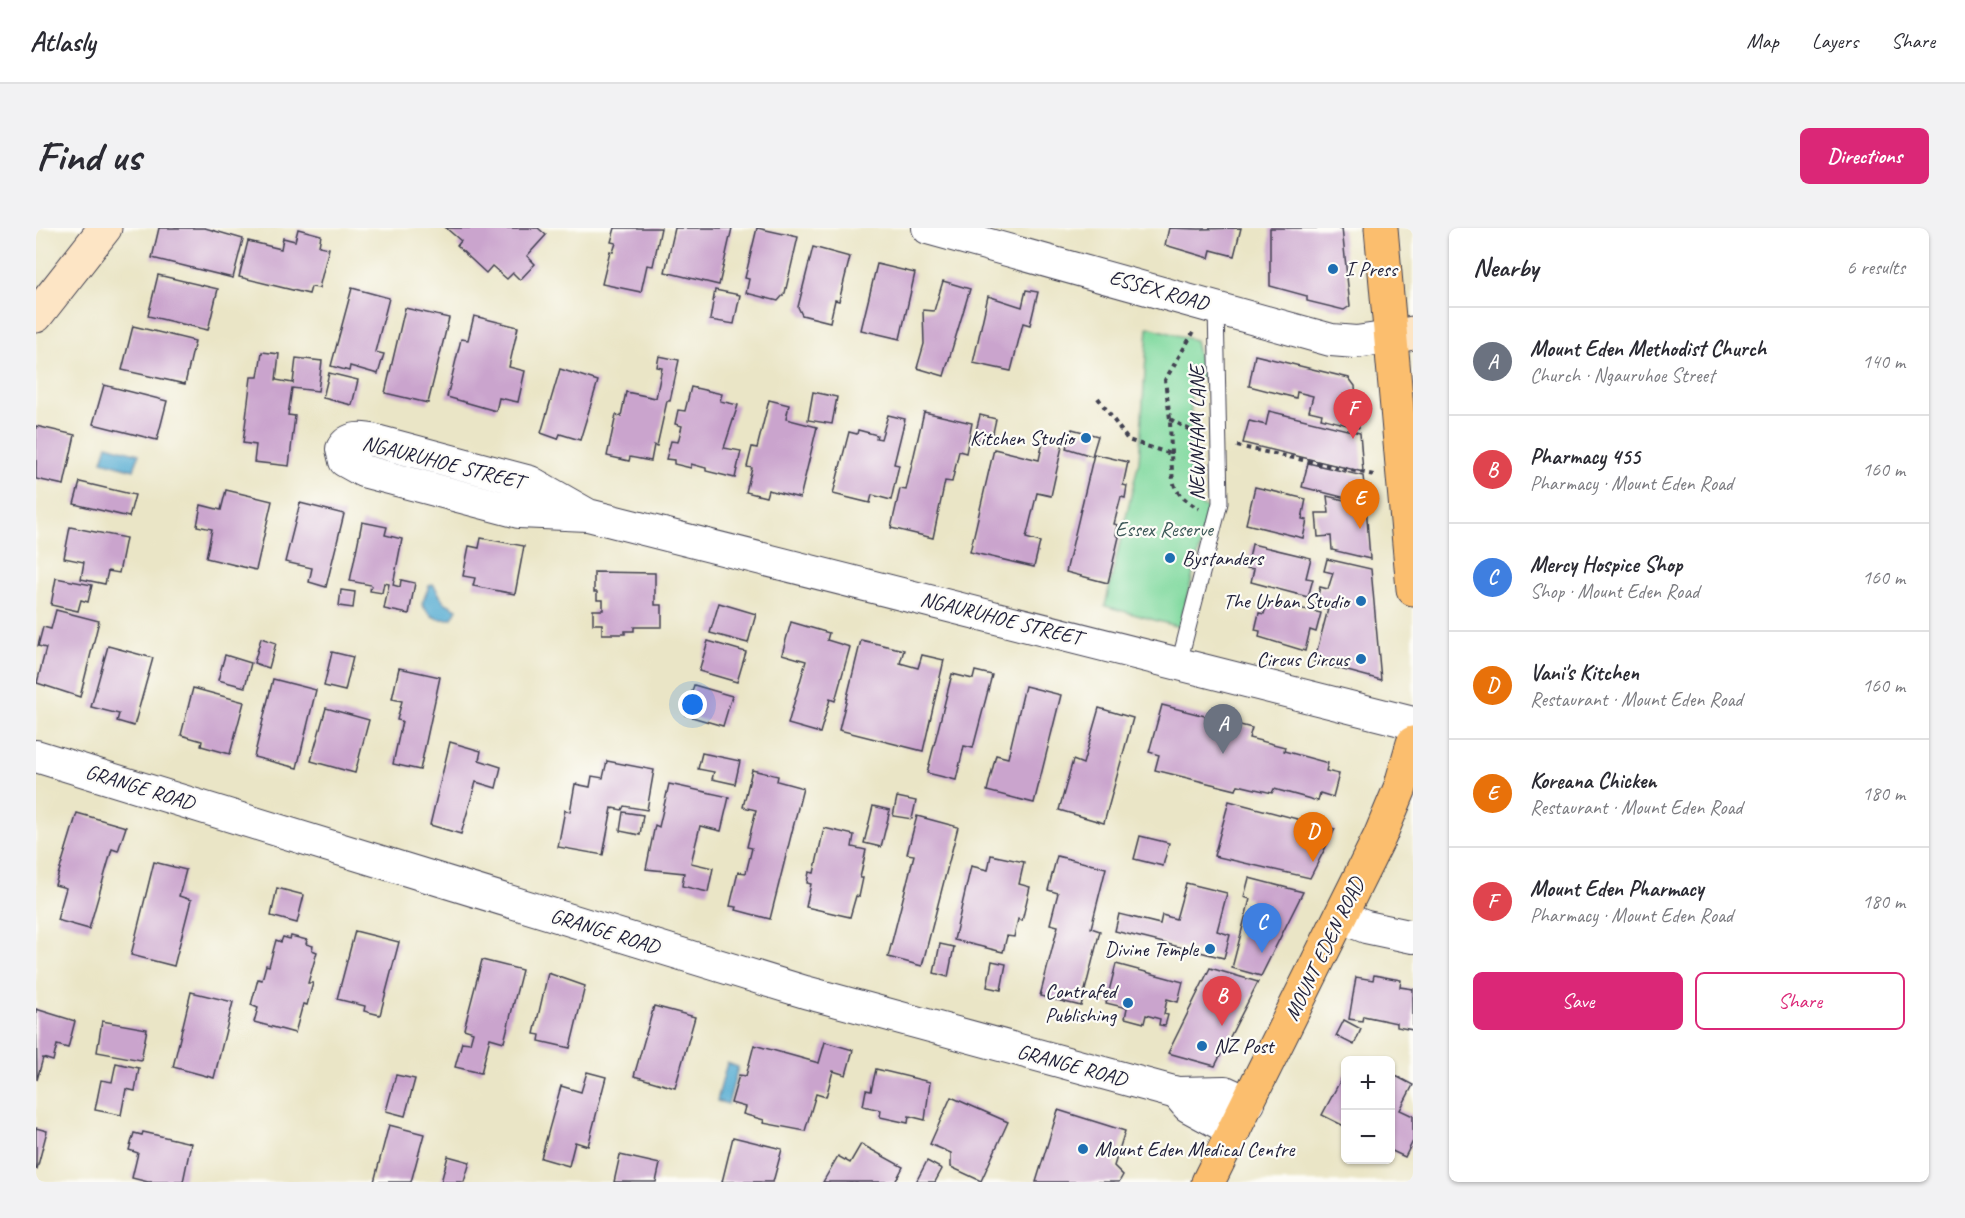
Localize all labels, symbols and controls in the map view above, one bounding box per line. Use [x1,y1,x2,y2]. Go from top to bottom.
text: Atlasly [30,24,95,59]
text: Map [1746,28,1779,54]
text: Layers [1812,28,1858,54]
text: Share [1891,28,1935,54]
button: Directions [1800,128,1929,184]
text: Find us [36,130,141,183]
text: Nearby [1473,251,1538,284]
text: 6 results [1846,255,1905,280]
place label: I Press [1345,256,1399,282]
marker: I Press [1326,262,1340,276]
street label: ESSEX ROAD [1107,264,1213,317]
text: Mount Eden Methodist Church [1530,335,1766,363]
text: A [1487,349,1498,374]
text: 140 m [1862,349,1905,374]
street label: NEWNHAM LANE [1184,363,1210,500]
text: Church · Ngauruhoe Street [1530,363,1715,388]
pin: F [1334,390,1372,439]
place label: Kitchen Studio [970,425,1077,451]
street label: NGAURUHOE STREET [360,429,531,496]
marker: Kitchen Studio [1079,431,1093,445]
text: Pharmacy 455 [1530,443,1640,471]
text: B [1487,457,1498,482]
text: 160 m [1862,457,1905,482]
text: Pharmacy · Mount Eden Road [1530,471,1733,496]
pin: E [1340,480,1380,529]
park label: Essex Reserve [1115,516,1215,542]
place label: Bystanders [1182,545,1264,571]
marker: Bystanders [1163,551,1177,565]
text: Mercy Hospice Shop [1530,551,1682,579]
text: C [1488,565,1497,590]
text: 160 m [1862,565,1905,590]
text: Shop · Mount Eden Road [1530,579,1699,604]
street label: NGAURUHOE STREET [918,585,1089,652]
place label: The Urban Studio [1223,588,1352,614]
marker: The Urban Studio [1354,594,1368,608]
place label: Circus Circus [1257,646,1351,672]
marker: Circus Circus [1354,652,1368,666]
text: Vani's Kitchen [1530,659,1639,687]
text: D [1487,673,1498,698]
text: 160 m [1862,673,1905,698]
text: Restaurant · Mount Eden Road [1530,687,1742,712]
your location [678,690,707,719]
pin: A [1204,704,1242,754]
street label: GRANGE ROAD [82,758,199,816]
text: Koreana Chicken [1530,767,1656,795]
text: E [1487,781,1498,806]
text: 180 m [1862,781,1905,806]
text: Restaurant · Mount Eden Road [1530,795,1742,820]
pin: D [1294,812,1332,862]
street label: MOUNT EDEN ROAD [1278,872,1371,1025]
text: Mount Eden Pharmacy [1530,875,1703,903]
text: F [1488,889,1497,914]
text: 180 m [1862,889,1905,914]
street label: GRANGE ROAD [547,902,664,960]
text: Pharmacy · Mount Eden Road [1530,903,1733,928]
pin: C [1242,904,1282,953]
place label: Divine Temple [1105,936,1199,962]
marker: Divine Temple [1203,942,1217,956]
button: Save [1473,972,1683,1030]
button: Share [1695,972,1905,1030]
pin: B [1202,976,1242,1026]
place label: Contrafed Publishing [1045,978,1120,1028]
marker: Contrafed Publishing [1121,996,1135,1010]
place label: NZ Post [1214,1033,1275,1059]
street label: GRANGE ROAD [1014,1038,1131,1093]
marker: NZ Post [1195,1039,1209,1053]
map controls [1341,1056,1395,1164]
button: + [1341,1056,1395,1110]
button: − [1341,1110,1395,1164]
place label: Mount Eden Medical Centre [1095,1136,1295,1162]
marker: Mount Eden Medical Centre [1076,1142,1090,1156]

